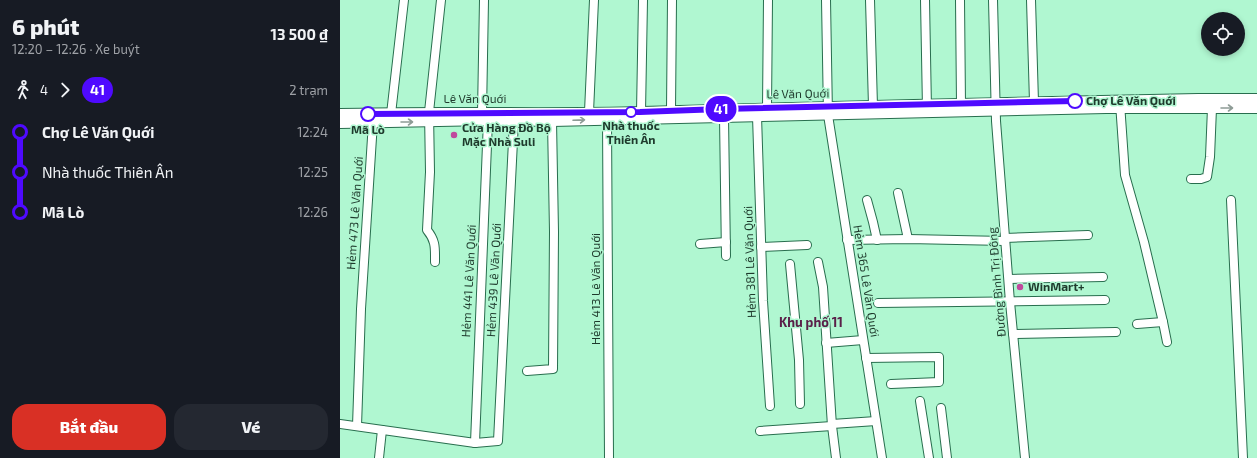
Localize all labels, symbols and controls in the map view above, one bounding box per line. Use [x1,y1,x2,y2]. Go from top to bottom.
map controls [1201,12,1245,56]
button: locate [1201,12,1245,56]
text: 6 phút [12,13,79,39]
text: 13 500 ₫ [270,25,328,43]
text: 12:20 – 12:26 · Xe buýt [12,41,140,57]
icon: walk [12,79,34,101]
icon: forward [54,79,76,101]
text: 41 [90,81,105,98]
text: 4 [40,82,48,98]
text: 2 trạm [289,82,328,98]
street label: Lê Văn Quới [766,85,830,102]
street label: Lê Văn Quới [444,91,507,106]
marker: Chợ Lê Văn Quới [1067,93,1083,109]
place label: Chợ Lê Văn Quới [1086,93,1176,108]
line badge: 41 [703,96,739,122]
text: 41 [714,100,728,117]
one-way arrow [1220,104,1233,112]
marker: Mã Lò [360,106,376,122]
marker: Nhà thuốc Thiên Ân [625,106,637,118]
one-way arrow [572,116,585,124]
one-way arrow [400,118,413,126]
place label: Nhà thuốc Thiên Ân [602,118,660,146]
place label: Cửa Hàng Đồ Bộ Mặc Nhà Suli [462,120,551,148]
place label: Mã Lò [351,122,385,136]
text: Chợ Lê Văn Quới [42,123,154,141]
text: 12:24 [297,124,328,140]
marker: Cửa Hàng Đồ Bộ Mặc Nhà Suli [449,130,459,140]
street label: Hẻm 473 Lê Văn Quới [343,156,366,270]
text: Nhà thuốc Thiên Ân [42,163,173,181]
text: 12:25 [298,164,328,180]
text: Mã Lò [42,203,84,221]
text: 12:26 [298,204,328,220]
street label: Hẻm 381 Lê Văn Quới [740,206,759,318]
street label: Hẻm 439 Lê Văn Quới [483,223,504,337]
street label: Hẻm 441 Lê Văn Quới [458,224,479,338]
street label: Hẻm 365 Lê Văn Quới [850,224,883,338]
street label: Đường Bình Trị Đông [984,226,1009,338]
street label: Hẻm 413 Lê Văn Quới [588,233,603,345]
place label: WinMart+ [1028,279,1085,293]
marker: WinMart+ [1015,282,1025,292]
district label: Khu phố 11 [779,314,843,330]
button: Bắt đầu [12,404,166,450]
button: Vé [174,404,328,450]

